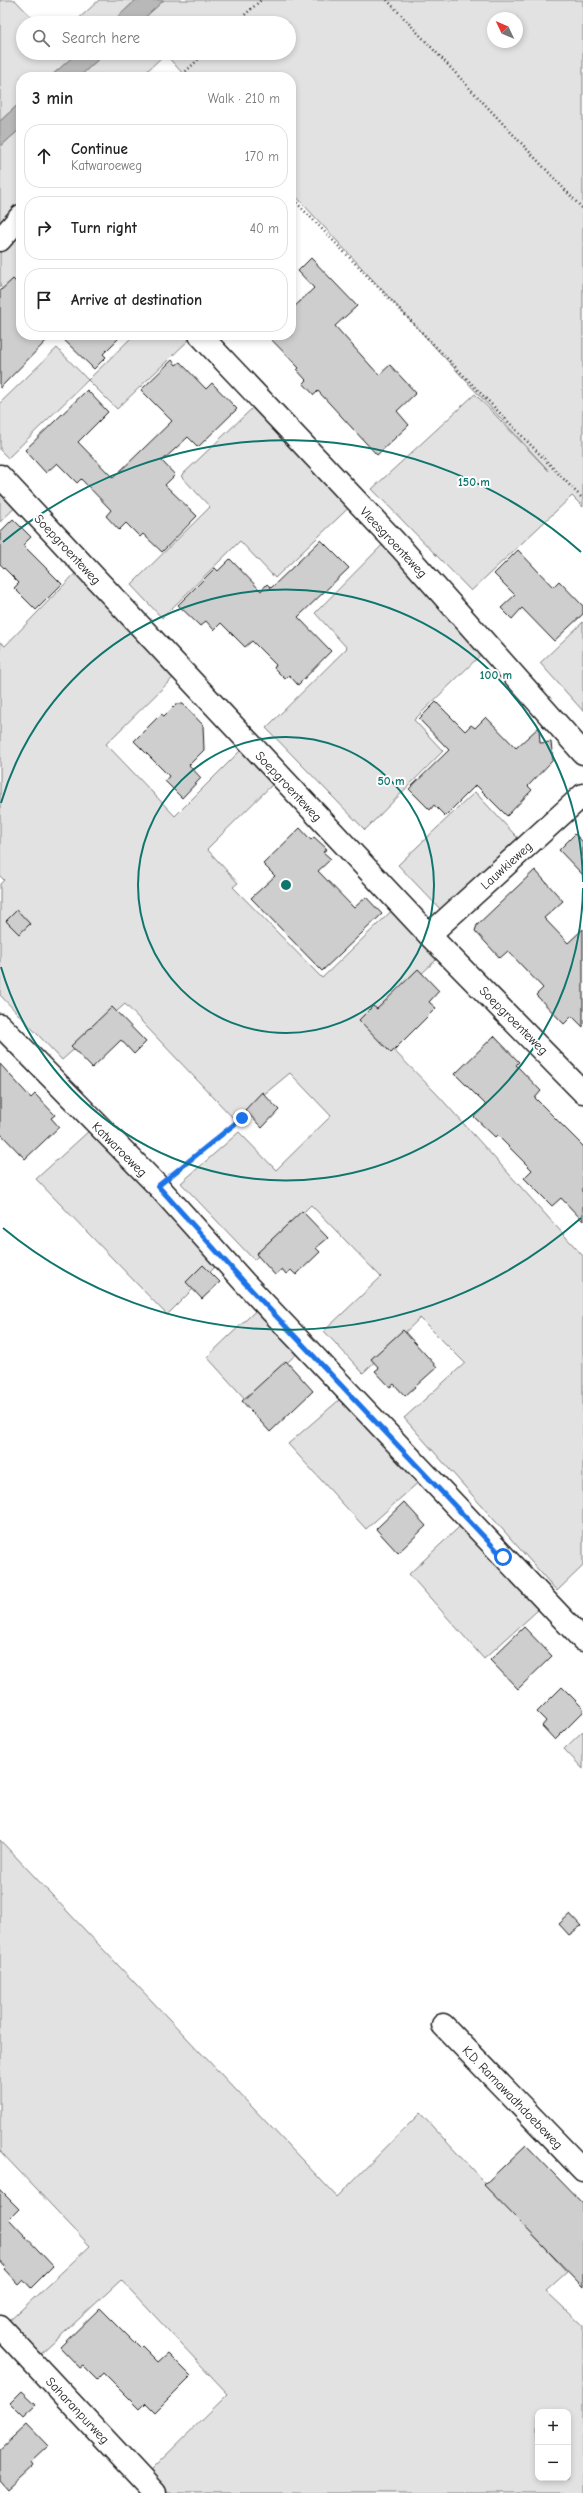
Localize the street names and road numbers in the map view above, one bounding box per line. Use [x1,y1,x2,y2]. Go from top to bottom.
street label: Vleesgroenteweg [357,504,430,581]
street label: Soepgroenteweg [31,511,104,588]
street label: Soepgroenteweg [252,748,325,825]
street label: Lauwkieweg [477,838,535,892]
street label: Soepgroenteweg [476,983,551,1058]
street label: Katwaroeweg [89,1119,150,1180]
street label: K.D. Ramawadhdoebeweg [459,2043,566,2152]
street label: Saharanpurweg [43,2374,112,2447]

